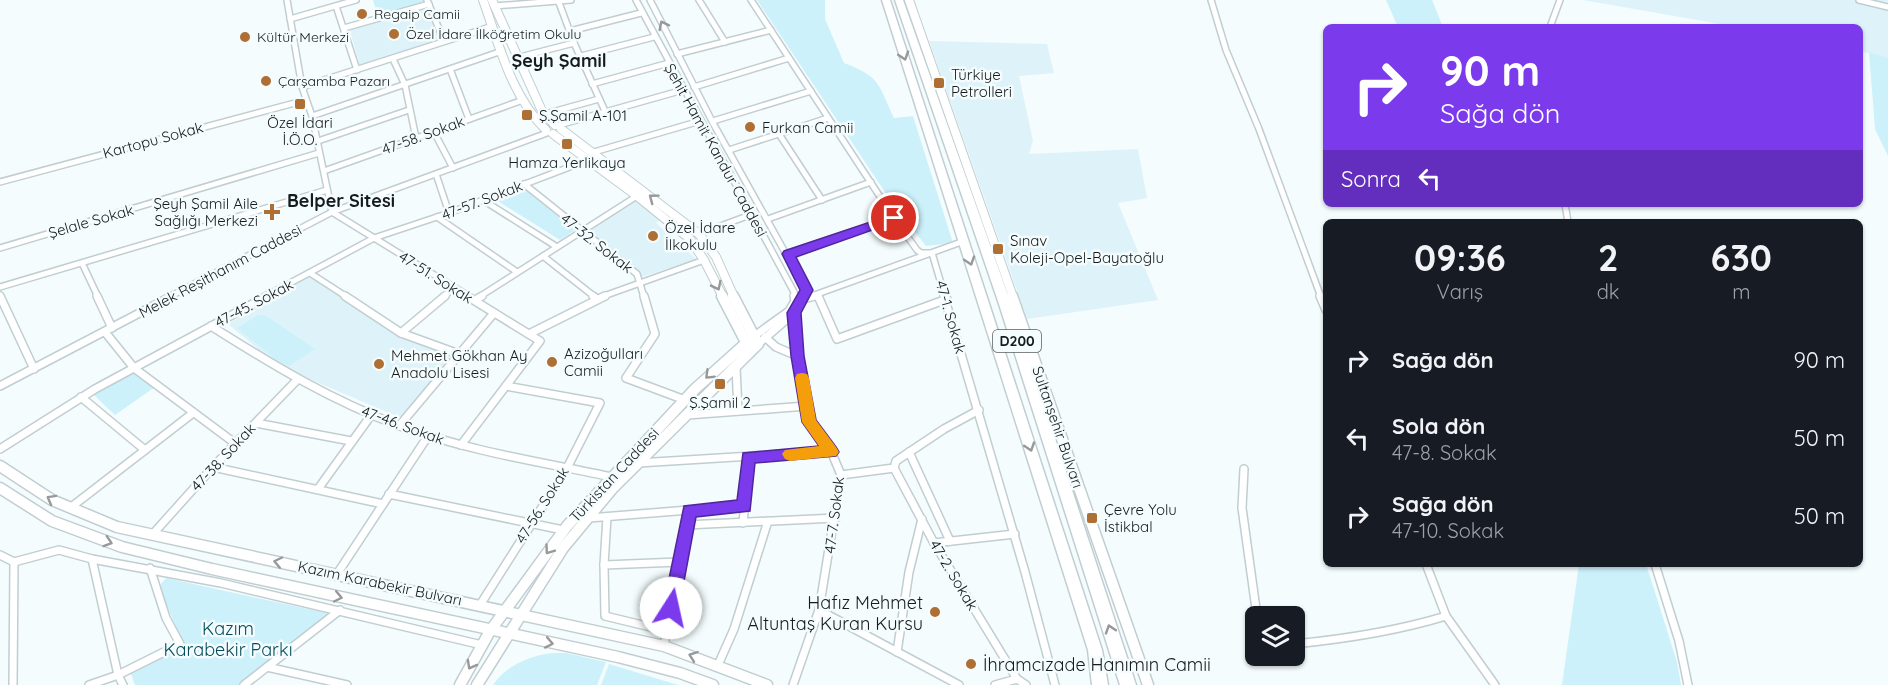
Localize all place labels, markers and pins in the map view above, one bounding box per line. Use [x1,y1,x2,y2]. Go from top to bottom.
place label: Regaip Camii [374,5,460,23]
marker: Regaip Camii [355,7,369,21]
place label: Özel İdare İlköğretim Okulu [406,25,581,43]
marker: Özel İdare İlköğretim Okulu [387,27,401,41]
place label: Kültür Merkezi [257,28,349,46]
marker: Kültür Merkezi [238,30,252,44]
place label: Türkiye Petrolleri [951,65,1012,101]
place label: Çarşamba Pazarı [278,72,390,90]
marker: Çarşamba Pazarı [259,74,273,88]
marker: Türkiye Petrolleri [932,76,946,90]
marker: Özel İdari İ.Ö.O. [293,97,307,111]
place label: Ş.Şamil A-101 [539,106,627,125]
marker: Ş.Şamil A-101 [520,108,534,122]
place label: Özel İdari İ.Ö.O. [267,113,333,149]
place label: Furkan Camii [762,118,853,137]
marker: Furkan Camii [743,120,757,134]
marker: Hamza Yerlikaya [560,137,574,151]
place label: Hamza Yerlikaya [508,153,626,172]
pin [868,192,919,243]
place label: Şeyh Şamil Aile Sağlığı Merkezi [153,194,258,230]
marker: Şeyh Şamil Aile Sağlığı Merkezi [263,203,281,221]
place label: Özel İdare İlkokulu [665,218,735,254]
marker: Özel İdare İlkokulu [646,229,660,243]
place label: Sınav Koleji-Opel-Bayatoğlu [1010,231,1164,267]
marker: Sınav Koleji-Opel-Bayatoğlu [991,242,1005,256]
place label: Azizoğulları Camii [564,344,643,380]
place label: Mehmet Gökhan Ay Anadolu Lisesi [391,346,527,382]
marker: Azizoğulları Camii [545,355,559,369]
marker: Mehmet Gökhan Ay Anadolu Lisesi [372,357,386,371]
marker: Ş.Şamil 2 [713,377,727,391]
place label: Ş.Şamil 2 [689,393,751,412]
place label: Çevre Yolu İstikbal [1104,500,1177,536]
marker: Çevre Yolu İstikbal [1085,511,1099,525]
place label: Hafız Mehmet Altuntaş Kuran Kursu [747,591,923,635]
marker: Hafız Mehmet Altuntaş Kuran Kursu [928,605,942,619]
place label: İhramcızade Hanımın Camii [983,653,1211,676]
marker: İhramcızade Hanımın Camii [964,657,978,671]

